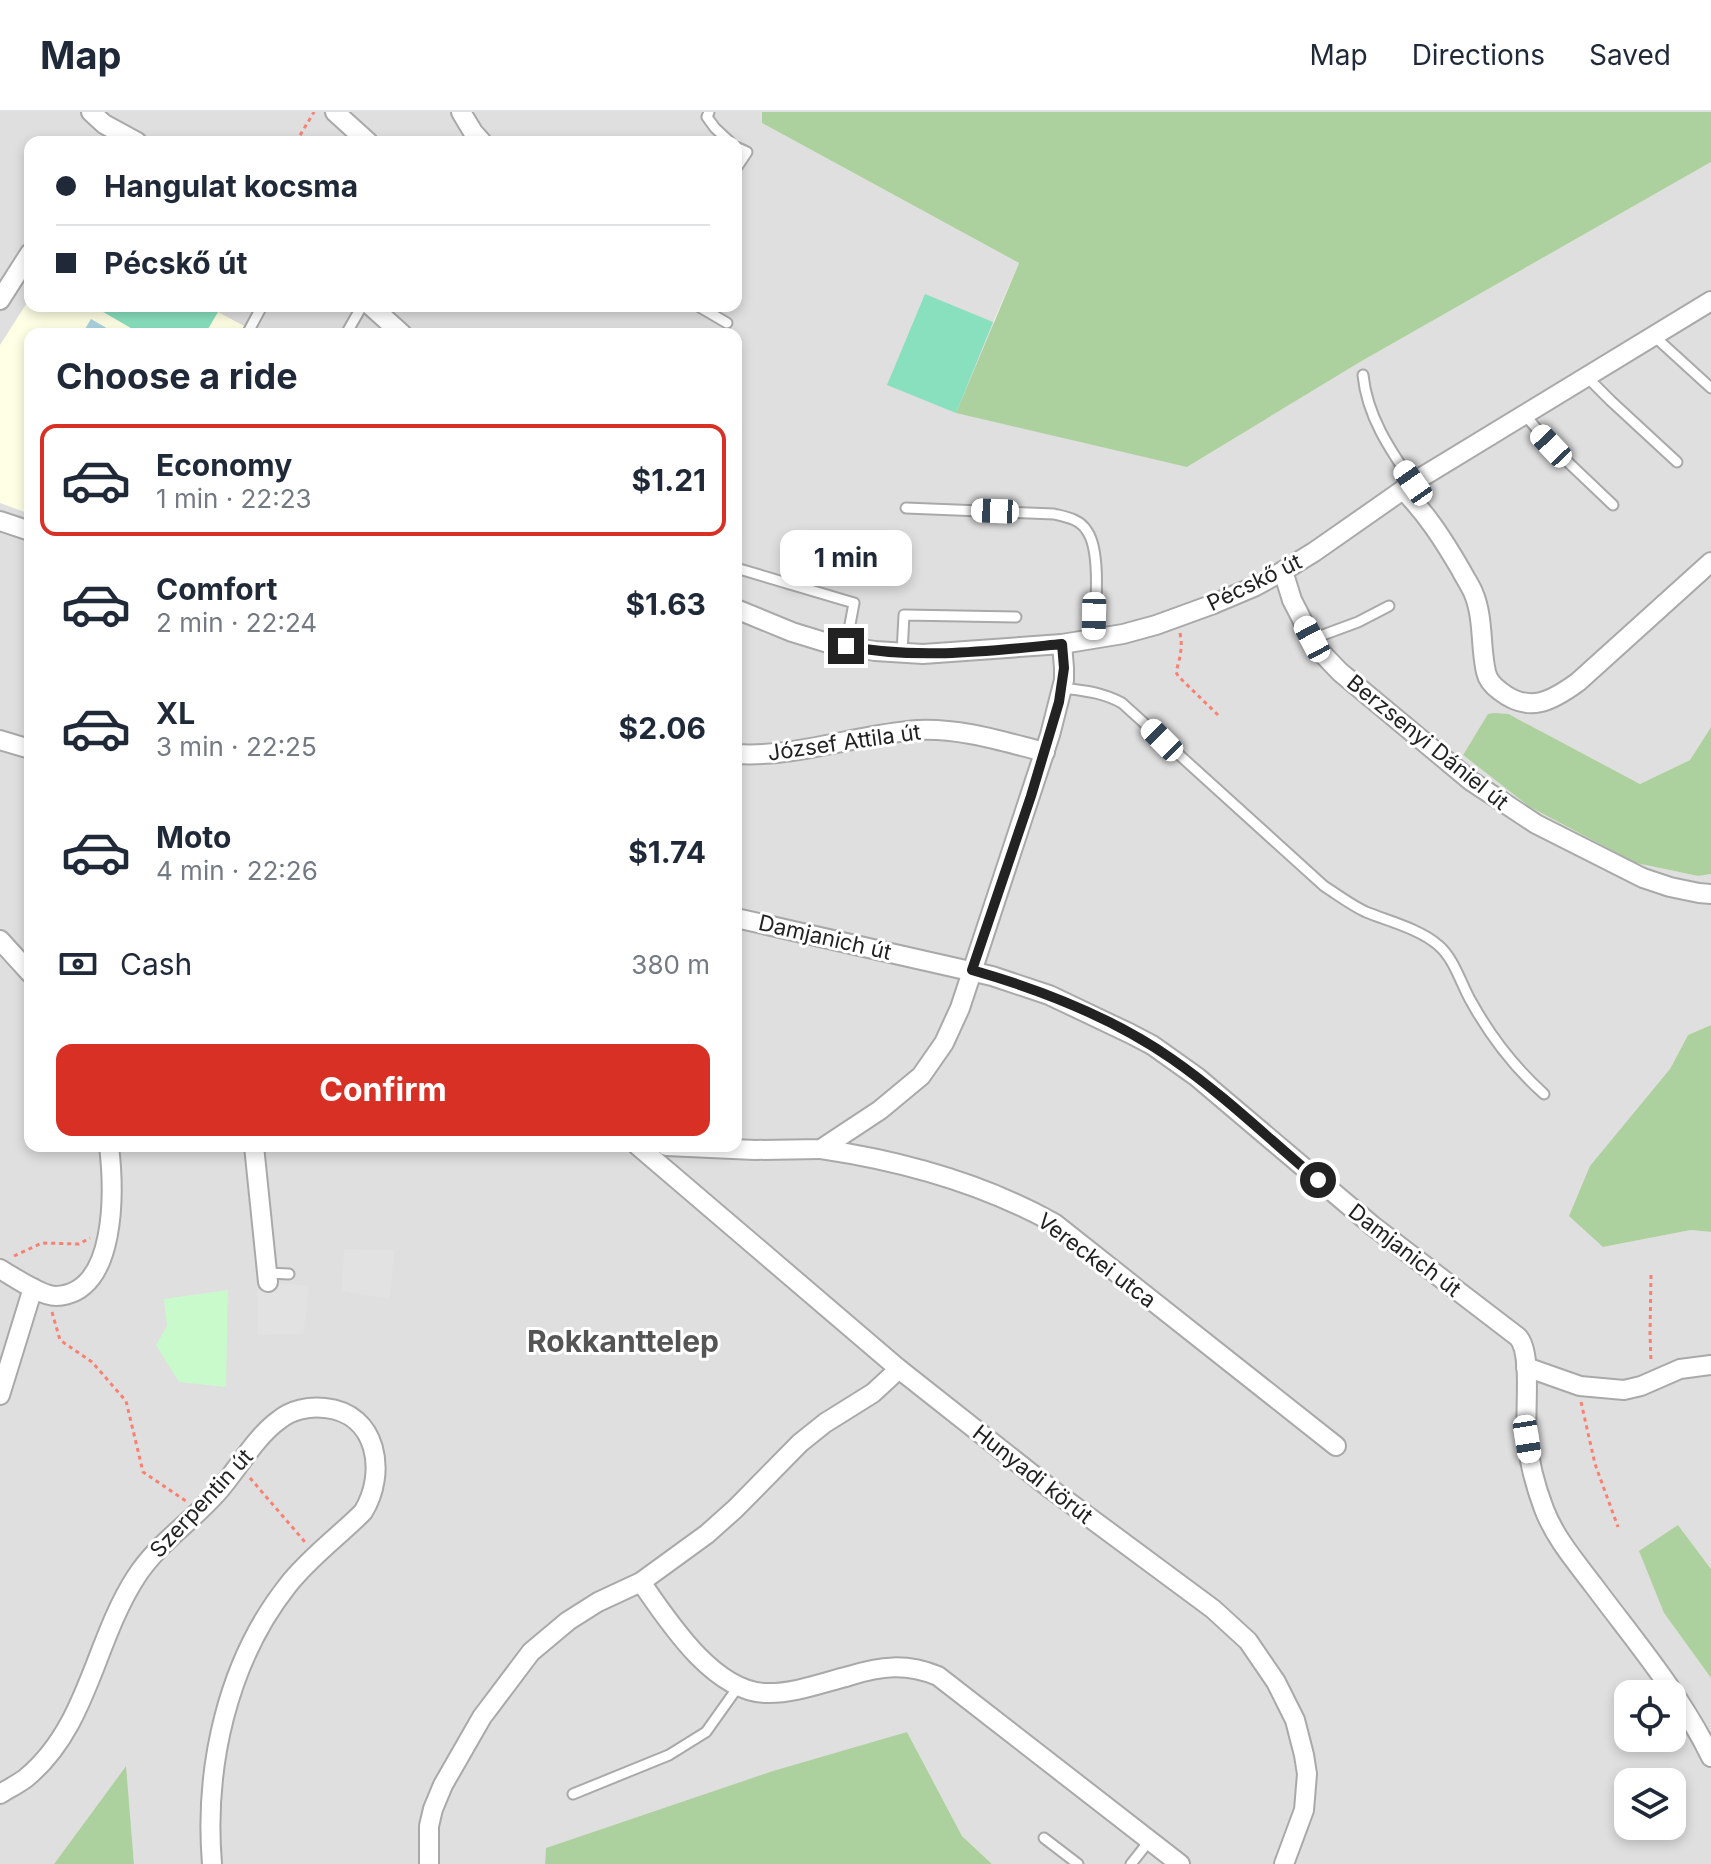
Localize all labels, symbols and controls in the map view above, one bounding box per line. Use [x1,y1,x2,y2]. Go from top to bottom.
text: Map [40,32,121,78]
text: Map [1309,38,1368,72]
text: Directions [1412,38,1545,72]
text: Saved [1589,38,1671,72]
text: Hangulat kocsma [104,168,358,204]
text: Pécskő út [104,245,247,281]
text: Choose a ride [56,354,298,398]
car [1526,420,1576,472]
icon: car [60,444,132,516]
text: Economy [156,447,292,483]
car [1389,456,1437,510]
text: $1.21 [632,462,706,498]
text: 1 min · 22:23 [156,483,312,514]
car [971,498,1019,524]
callout: 1 min [780,530,912,586]
text: 1 min [814,542,878,573]
street label: Pécskő út [1202,548,1306,616]
icon: car [60,568,132,640]
text: Comfort [156,571,277,607]
text: $1.63 [625,586,706,622]
car [1082,592,1106,640]
text: 2 min · 22:24 [156,607,317,638]
car [1290,612,1334,666]
route end [828,628,864,664]
street label: Berzsenyi Dániel út [1342,669,1514,815]
icon: car [60,692,132,764]
text: XL [156,695,195,731]
text: $2.06 [619,710,706,746]
car [1137,715,1187,765]
street label: József Attila út [766,718,922,766]
text: 3 min · 22:25 [156,731,317,762]
icon: car [60,816,132,888]
text: Moto [156,819,231,855]
text: $1.74 [628,834,706,870]
text: 4 min · 22:26 [156,855,318,886]
street label: Damjanich út [756,909,894,965]
icon: cash [56,942,100,986]
text: Cash [120,946,192,982]
text: 380 m [631,949,710,980]
button: Confirm [56,1044,710,1136]
route start [1300,1162,1336,1198]
street label: Damjanich út [1344,1198,1466,1302]
street label: Vereckei utca [1033,1207,1161,1313]
district label: Rokkanttelep [527,1323,719,1359]
car [1511,1413,1543,1465]
street label: Hunyadi körút [968,1419,1098,1529]
street label: Szerpentin út [144,1443,258,1563]
map controls [1614,1680,1686,1840]
button: locate [1614,1680,1686,1752]
button: layers [1614,1768,1686,1840]

